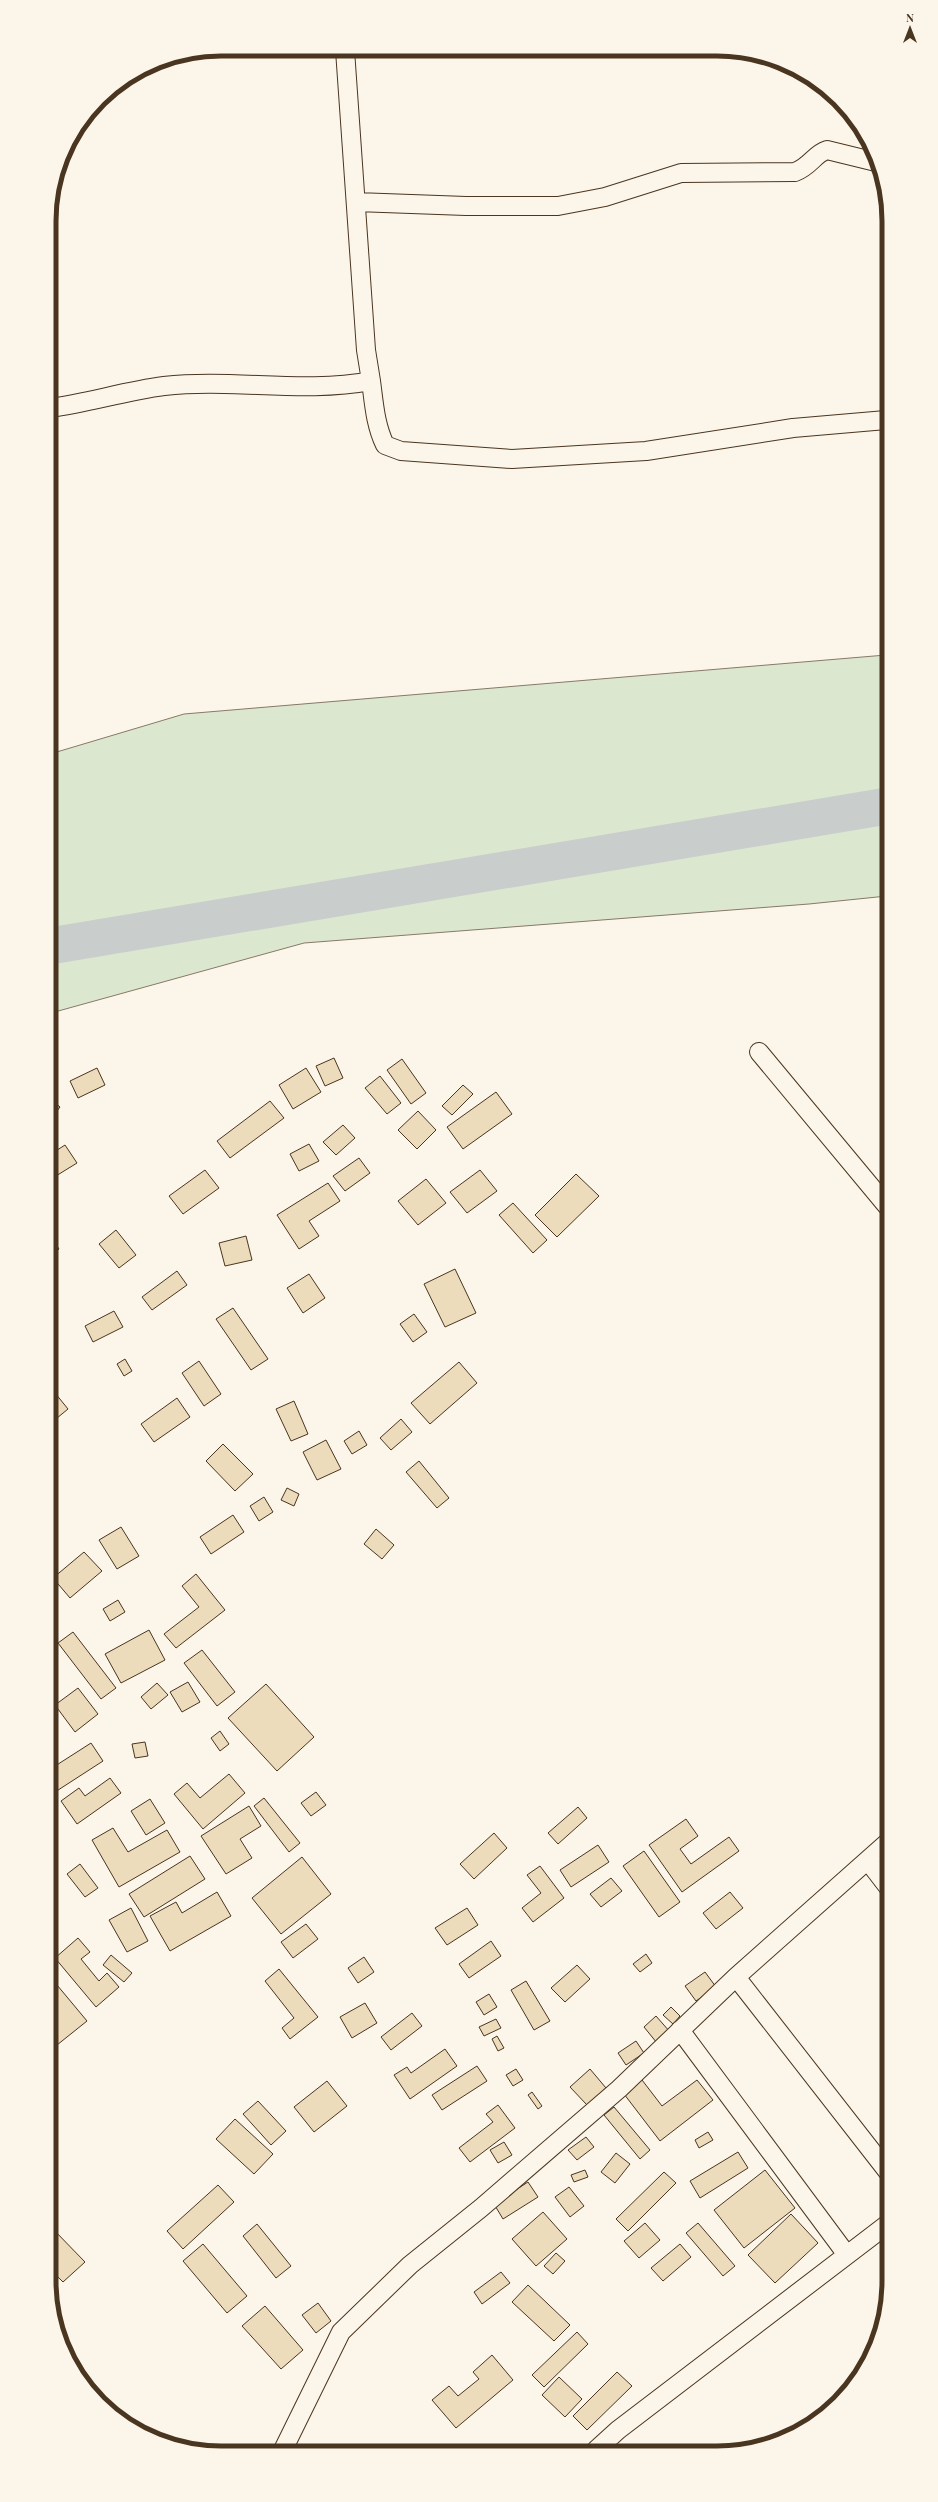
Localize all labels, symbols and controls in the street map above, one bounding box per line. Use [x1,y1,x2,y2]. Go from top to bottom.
north arrow [890,8,930,48]
text: N [906,10,914,25]

